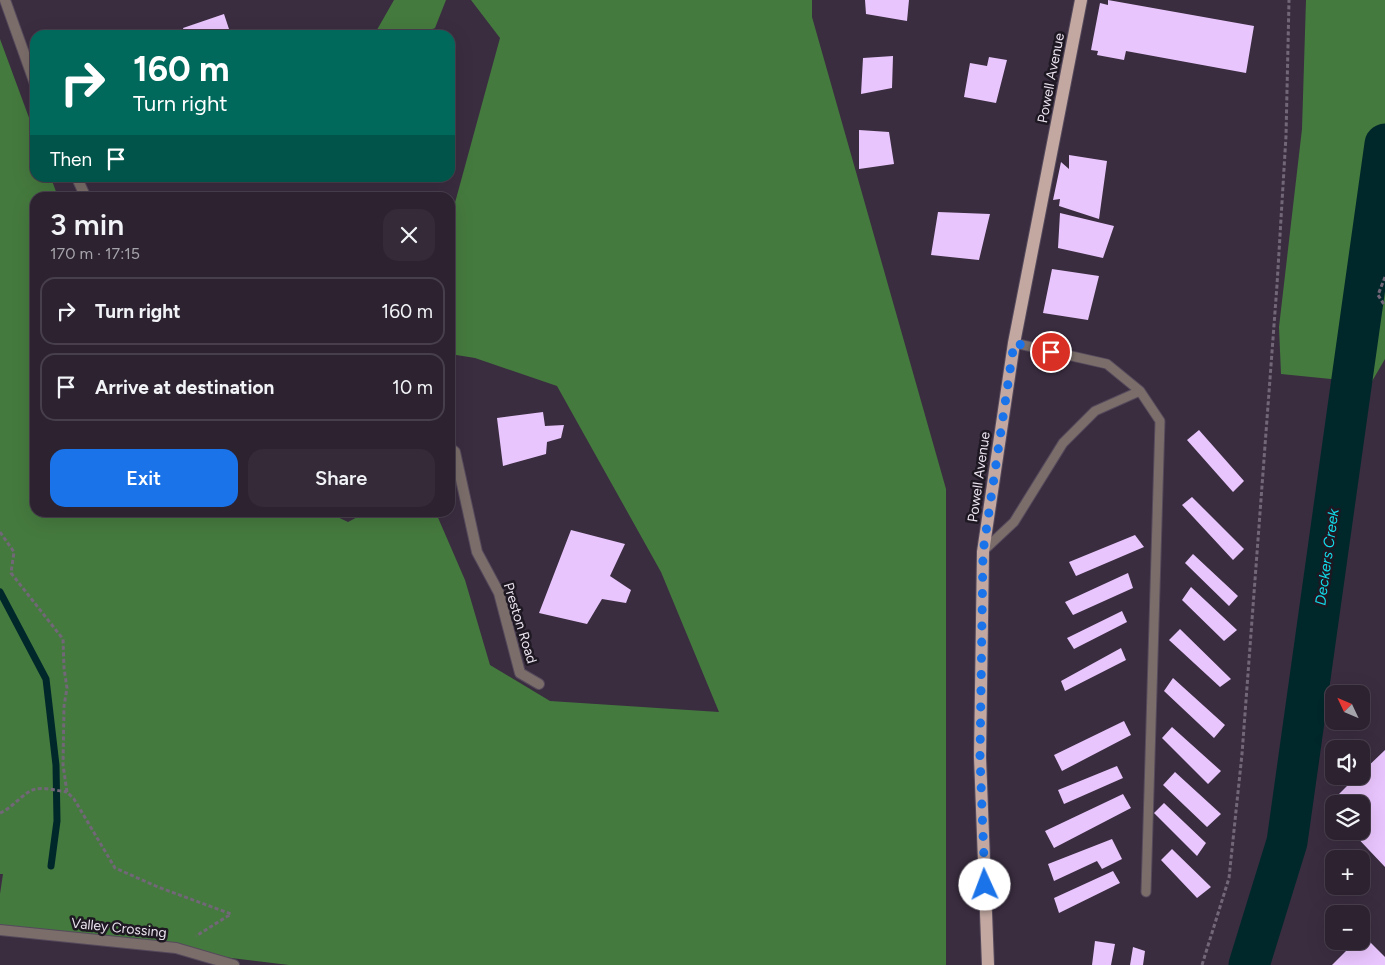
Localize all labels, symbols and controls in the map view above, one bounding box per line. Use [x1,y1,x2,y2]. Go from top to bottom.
street label: Powell Avenue [1034,31,1068,124]
text: 160 m [133,48,230,90]
icon: right [50,50,115,115]
text: Turn right [133,90,228,117]
icon: arrive [102,145,130,173]
text: Then [50,148,92,171]
text: 3 min [50,206,124,243]
button: close [383,209,435,261]
text: 170 m · 17:15 [50,244,140,263]
icon: right [52,297,80,325]
text: Turn right [95,300,181,323]
text: 160 m [381,300,433,323]
pin [1030,331,1072,373]
icon: arrive [1037,338,1065,366]
icon: arrive [52,373,80,401]
text: Arrive at destination [95,376,274,399]
text: 10 m [392,376,433,399]
street label: Powell Avenue [964,430,994,523]
button: Exit [50,449,238,507]
button: Share [248,449,435,507]
water label: Deckers Creek [1311,507,1343,607]
street label: Preston Road [500,580,540,666]
north arrow [1325,685,1370,730]
map controls [1325,685,1370,950]
button: sound [1325,740,1370,785]
button: layers [1325,795,1370,840]
button: + [1325,850,1370,895]
position arrow [958,858,1010,910]
button: − [1325,905,1370,950]
street label: Valley Crossing [70,915,168,941]

